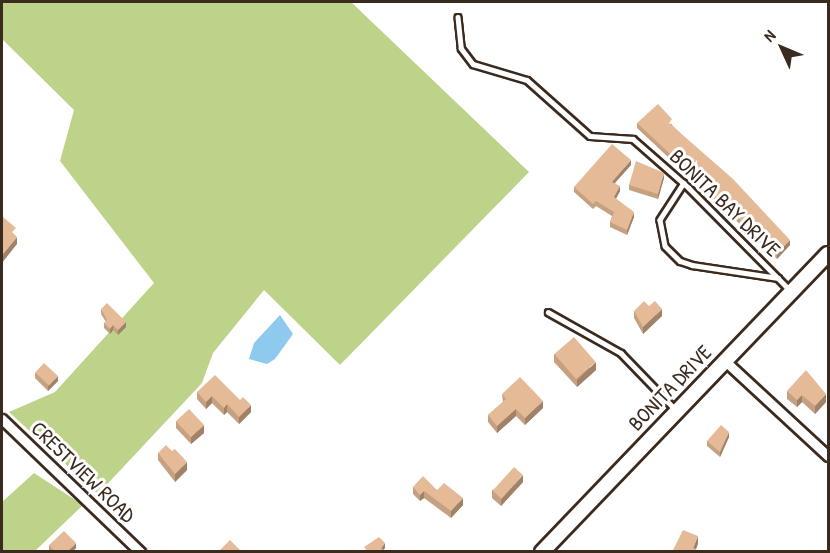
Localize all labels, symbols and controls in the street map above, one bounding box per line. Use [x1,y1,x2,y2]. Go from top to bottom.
north arrow [752,18,812,78]
text: N [758,25,780,46]
street label: BONITA BAY DRIVE [665,144,785,262]
street label: BONITA DRIVE [623,340,717,436]
street label: CRESTVIEW ROAD [26,416,140,528]

